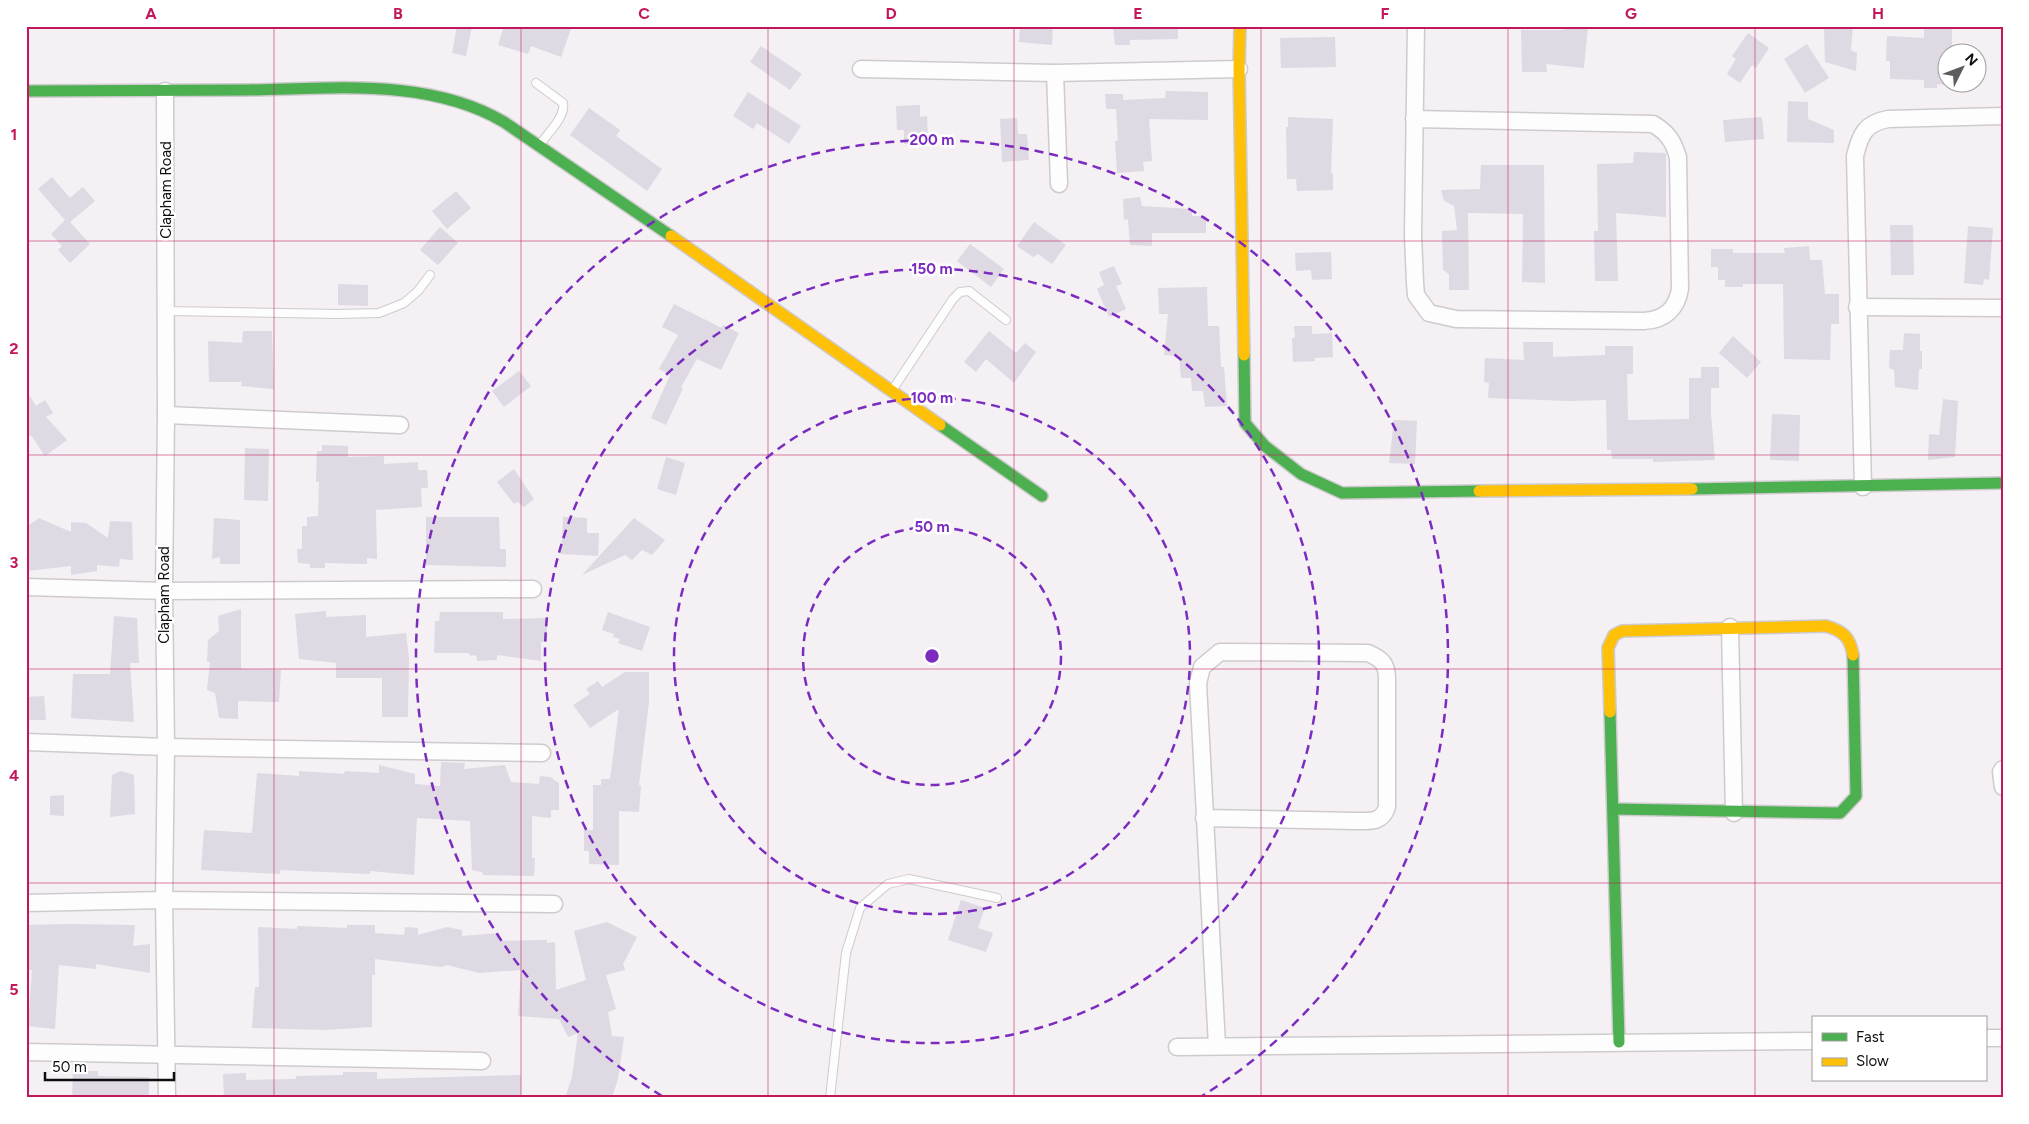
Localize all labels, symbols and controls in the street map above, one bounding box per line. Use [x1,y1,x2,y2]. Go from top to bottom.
text: A [145,4,157,23]
text: B [393,4,403,23]
text: C [638,4,650,23]
text: D [885,4,897,23]
text: E [1133,4,1143,23]
text: F [1381,4,1390,23]
text: G [1625,4,1637,23]
text: H [1872,4,1884,23]
north arrow [1936,42,1986,92]
text: N [1961,50,1981,69]
text: 1 [11,125,17,144]
text: 200 m [910,131,954,149]
street label: Clapham Road [157,141,175,239]
text: 150 m [911,260,953,278]
text: 2 [9,339,19,358]
text: 100 m [911,389,953,407]
text: 50 m [914,518,950,536]
street label: Clapham Road [155,546,173,644]
text: 3 [10,553,19,572]
centre of rings [923,647,941,665]
text: 4 [9,766,19,785]
text: 5 [9,980,19,999]
legend [1812,1016,1986,1082]
text: Fast [1856,1028,1885,1046]
scale bar [45,1049,174,1081]
text: Slow [1856,1052,1889,1070]
text: 50 m [52,1058,87,1076]

